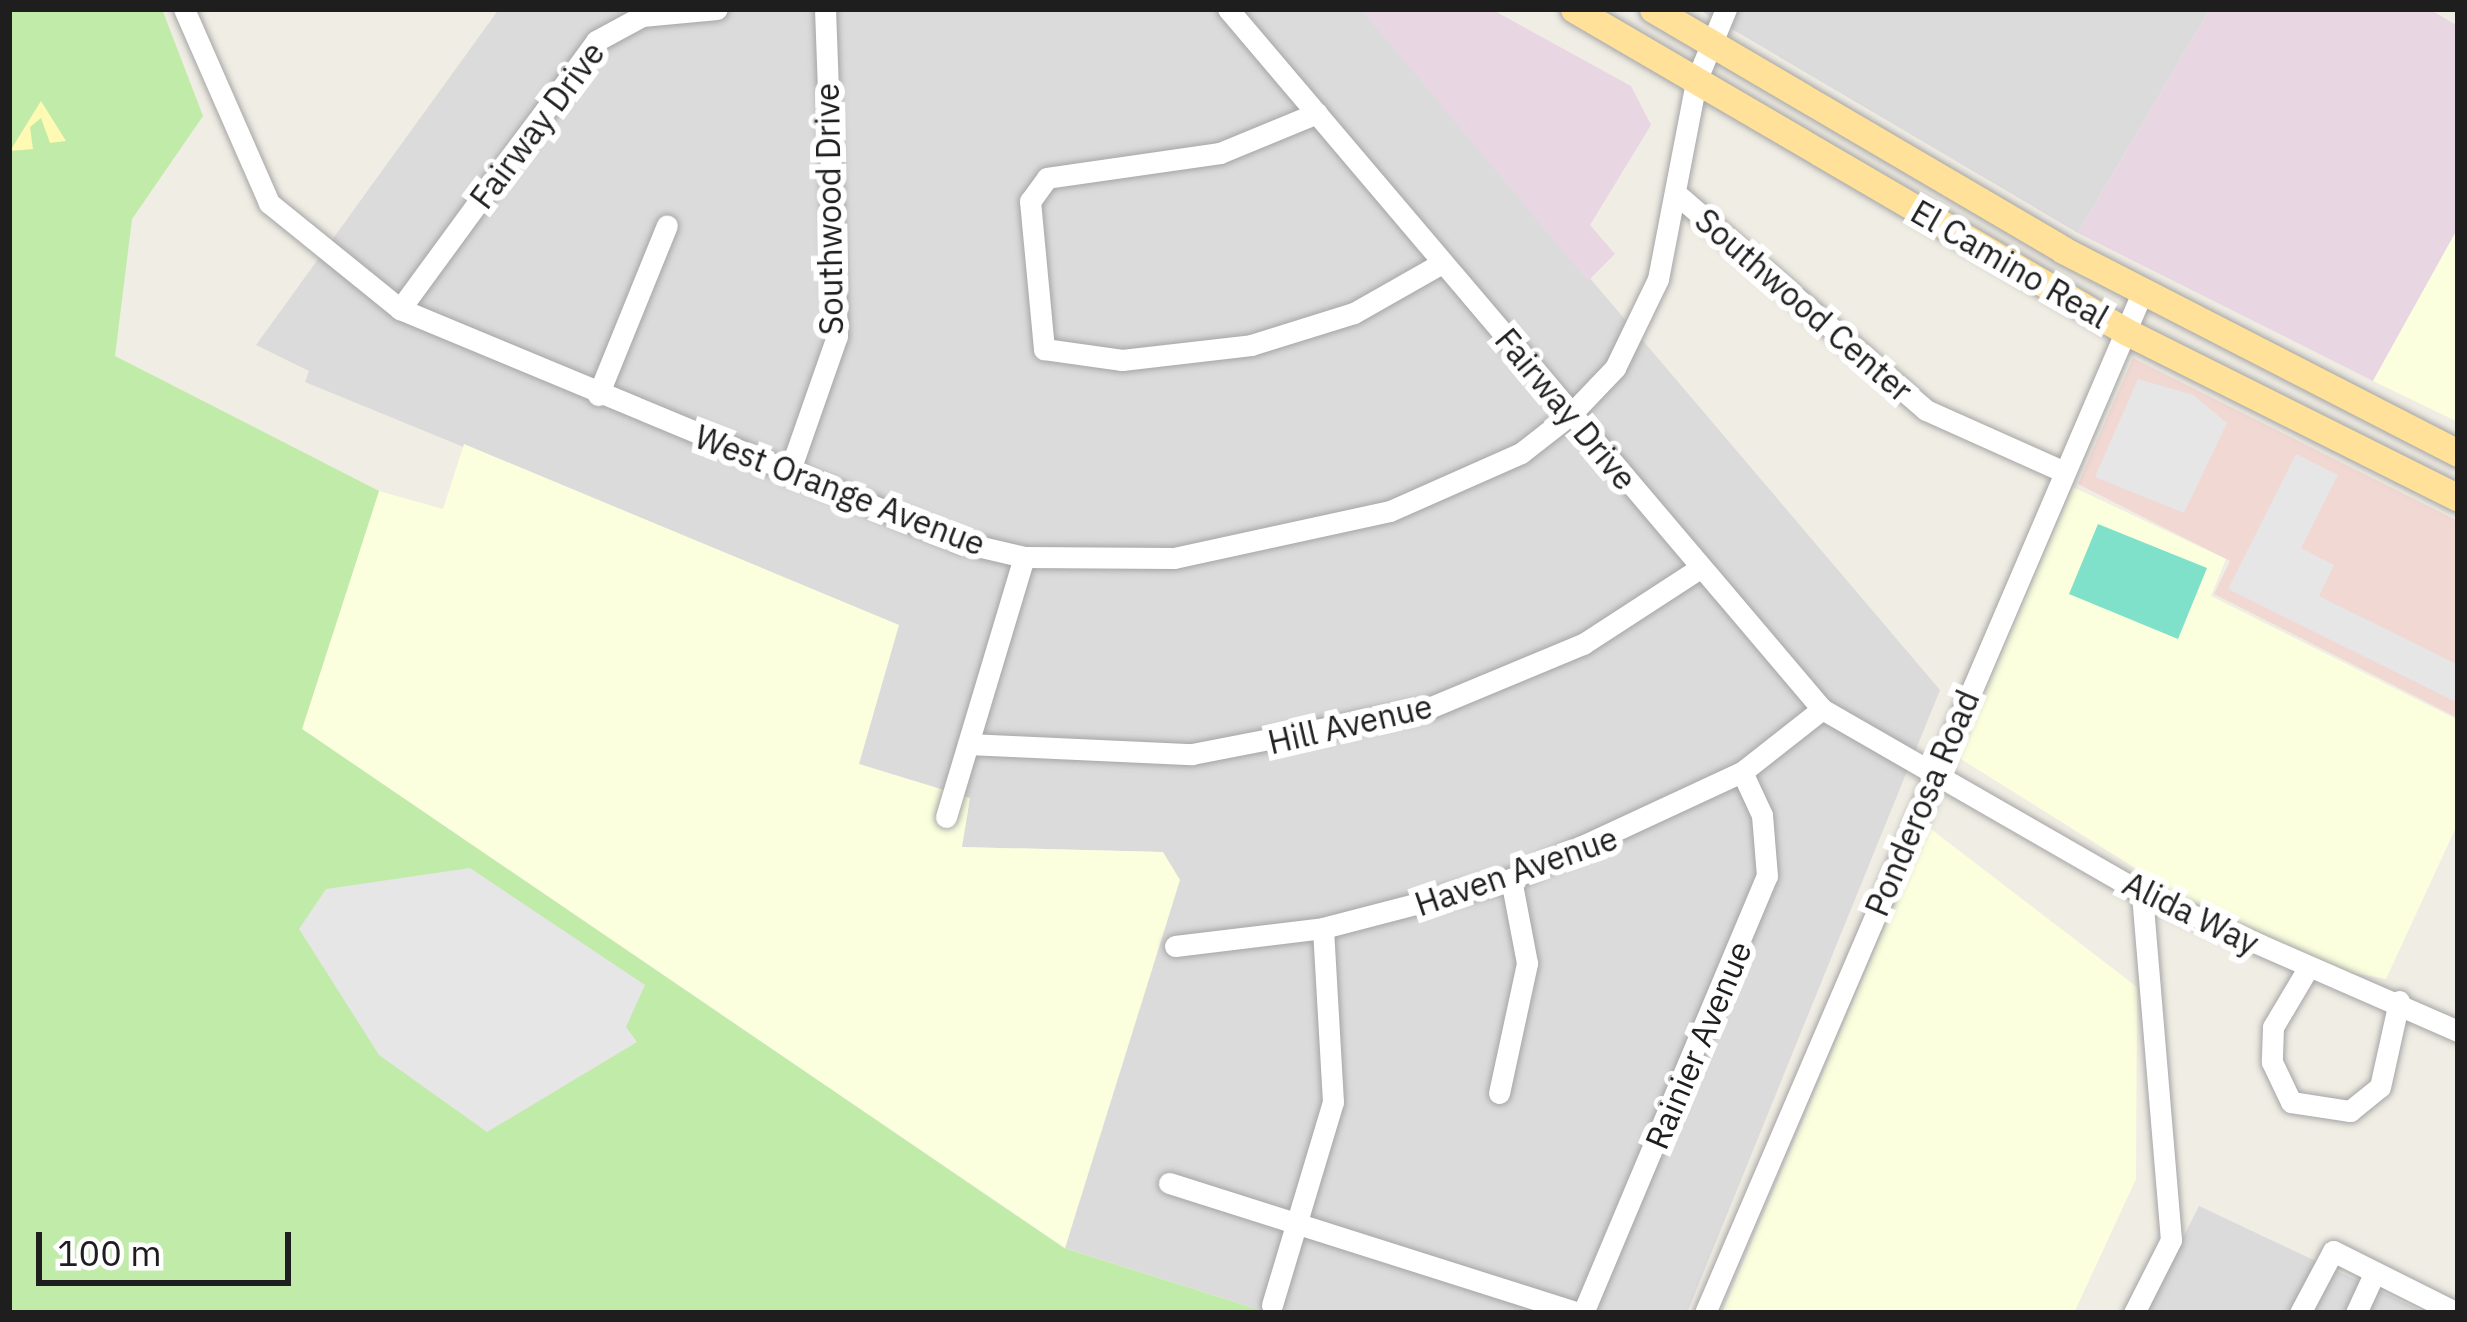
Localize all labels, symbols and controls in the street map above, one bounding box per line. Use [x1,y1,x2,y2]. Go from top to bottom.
street label: Fairway Drive [461,34,613,216]
street label: Southwood Drive [807,83,851,335]
street label: El Camino Real [1904,191,2116,337]
street label: Southwood Center [1687,200,1921,410]
street label: Fairway Drive [1487,320,1645,498]
street label: West Orange Avenue [689,416,991,564]
street label: Ponderosa Road [1857,684,1987,922]
street label: Hill Avenue [1264,686,1436,762]
street label: Haven Avenue [1410,818,1622,924]
street label: Alida Way [2117,863,2265,963]
street label: Rainier Avenue [1636,935,1760,1155]
scale bar [42,1208,297,1282]
text: 100 m [57,1229,162,1276]

